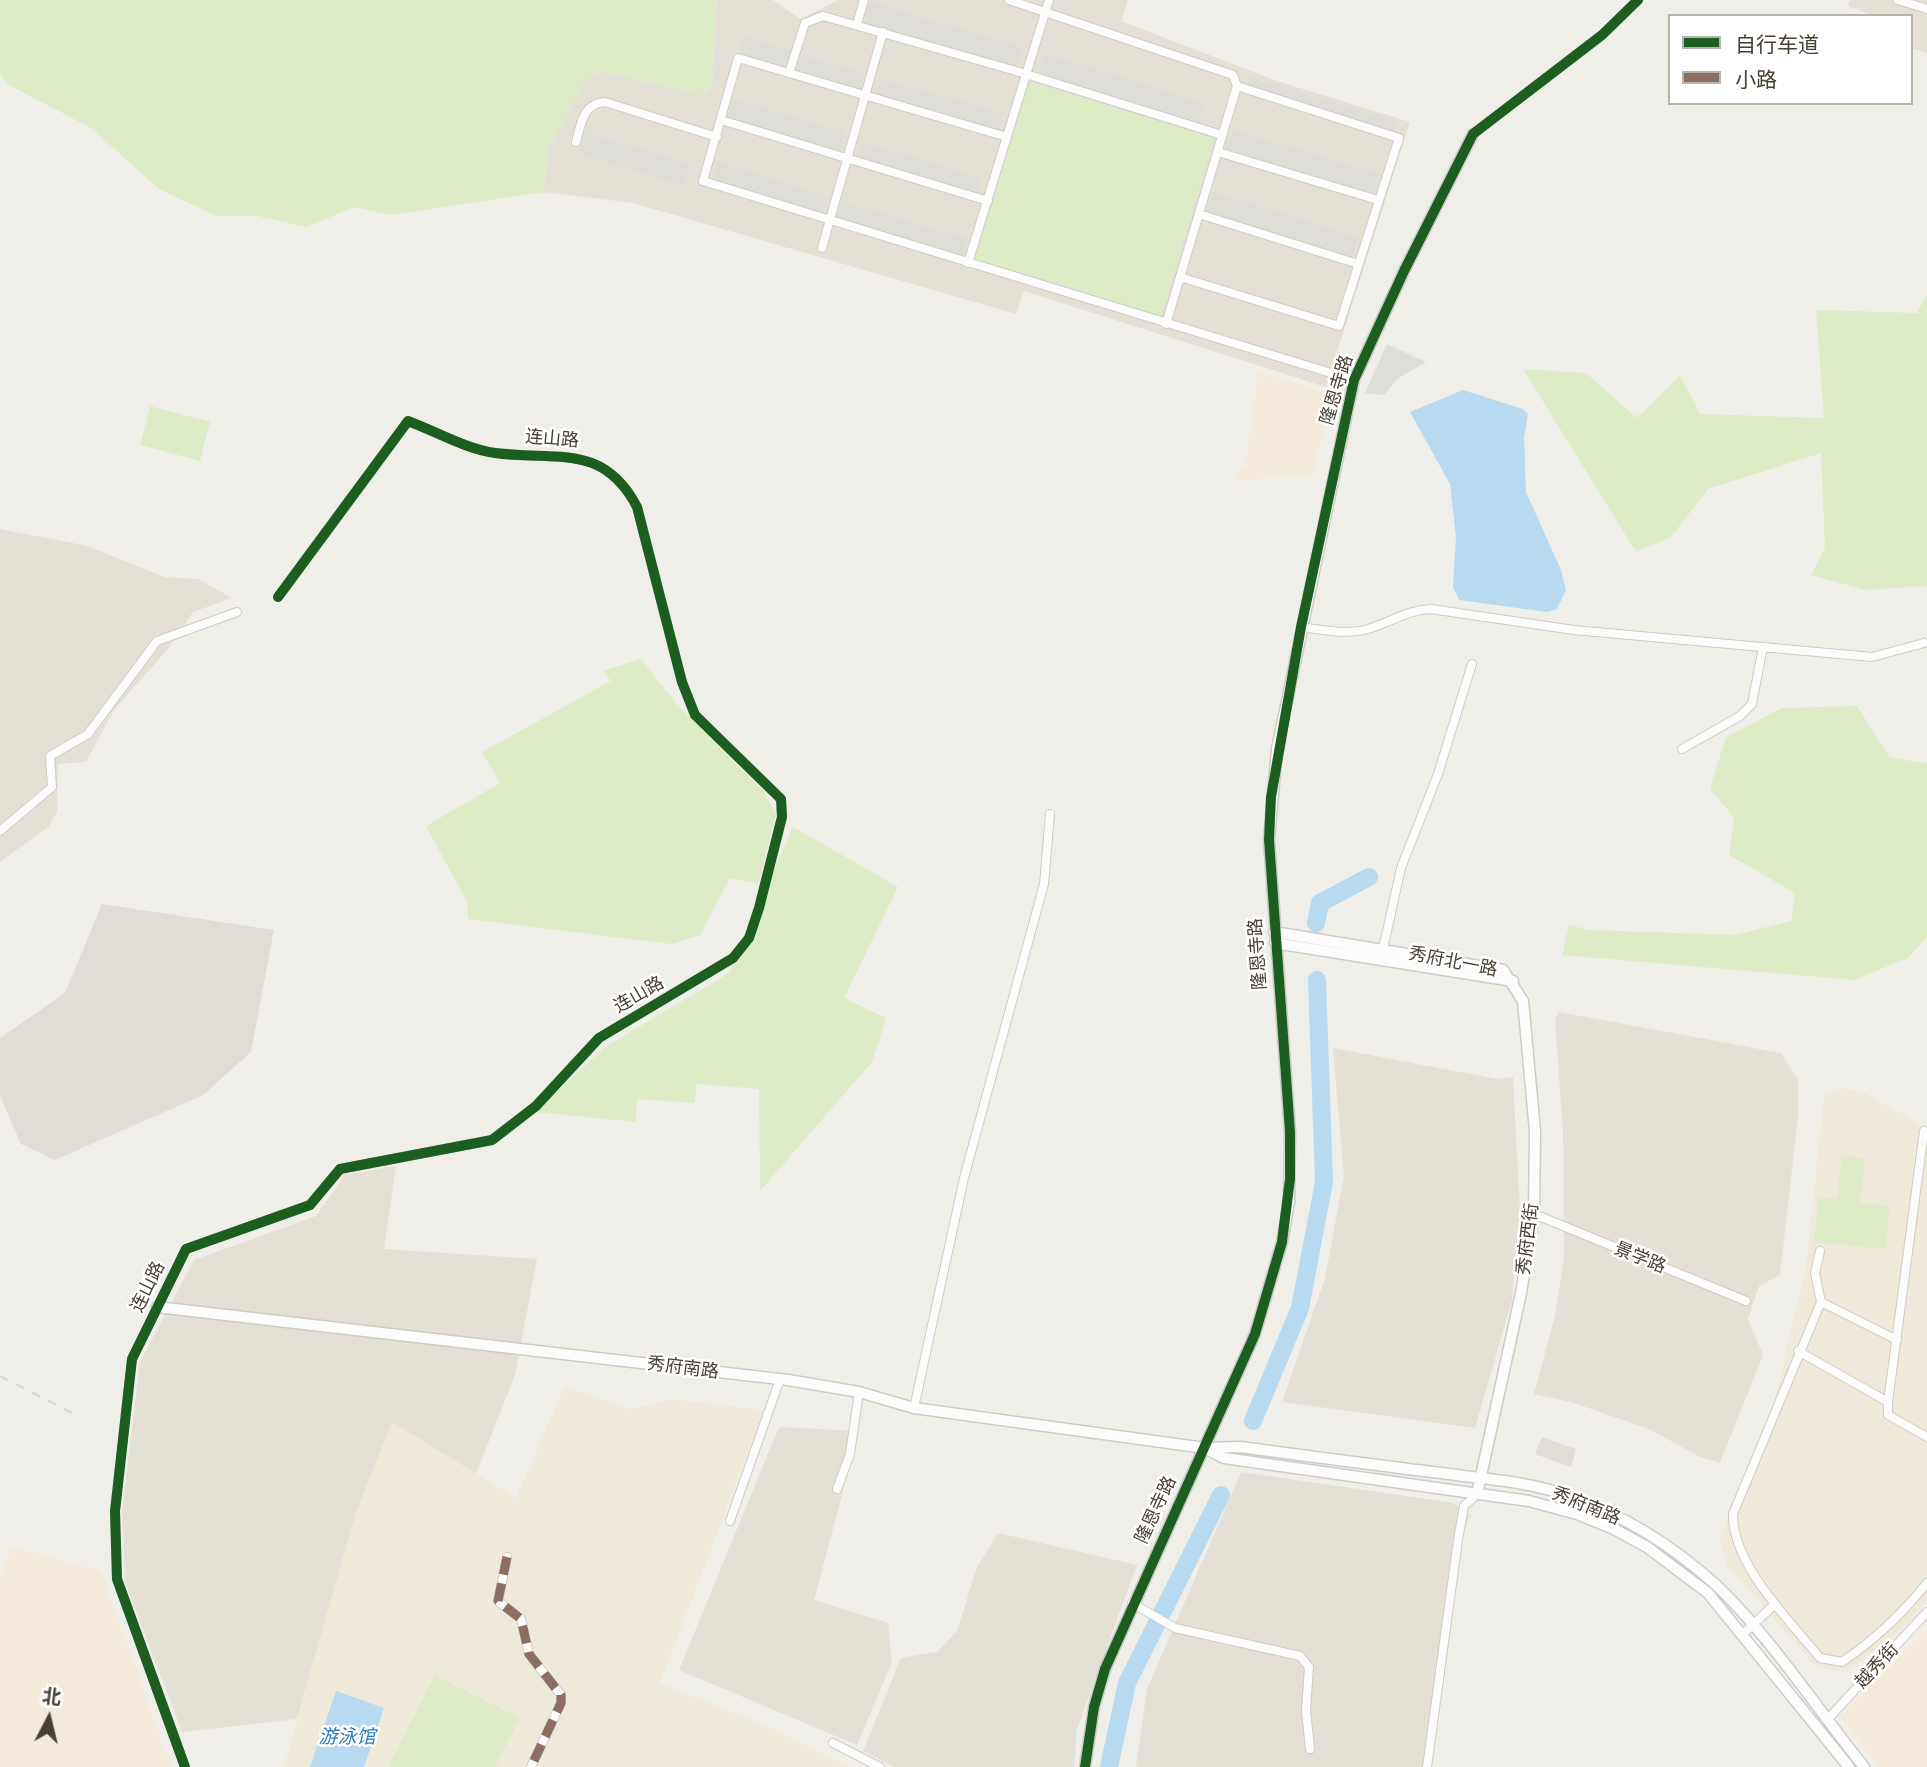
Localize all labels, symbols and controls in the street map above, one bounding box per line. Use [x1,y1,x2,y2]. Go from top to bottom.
legend [1668,14,1913,105]
text: 自行车道 [1735,32,1819,57]
text: 小路 [1735,67,1777,92]
street label: 隆恩寺路 [1316,352,1358,428]
street label: 连山路 [524,426,580,452]
street label: 隆恩寺路 [1245,917,1271,991]
street label: 秀府北一路 [1407,943,1499,981]
street label: 连山路 [610,972,668,1018]
street label: 秀府西街 [1513,1202,1543,1276]
street label: 景学路 [1611,1238,1669,1278]
street label: 连山路 [126,1258,170,1316]
street label: 秀府南路 [646,1353,720,1383]
street label: 隆恩寺路 [1131,1473,1181,1547]
street label: 秀府南路 [1549,1483,1623,1529]
street label: 越秀街 [1851,1639,1903,1693]
north arrow [14,1683,84,1753]
text: 北 [41,1684,62,1709]
water label: 游泳馆 [319,1726,375,1748]

